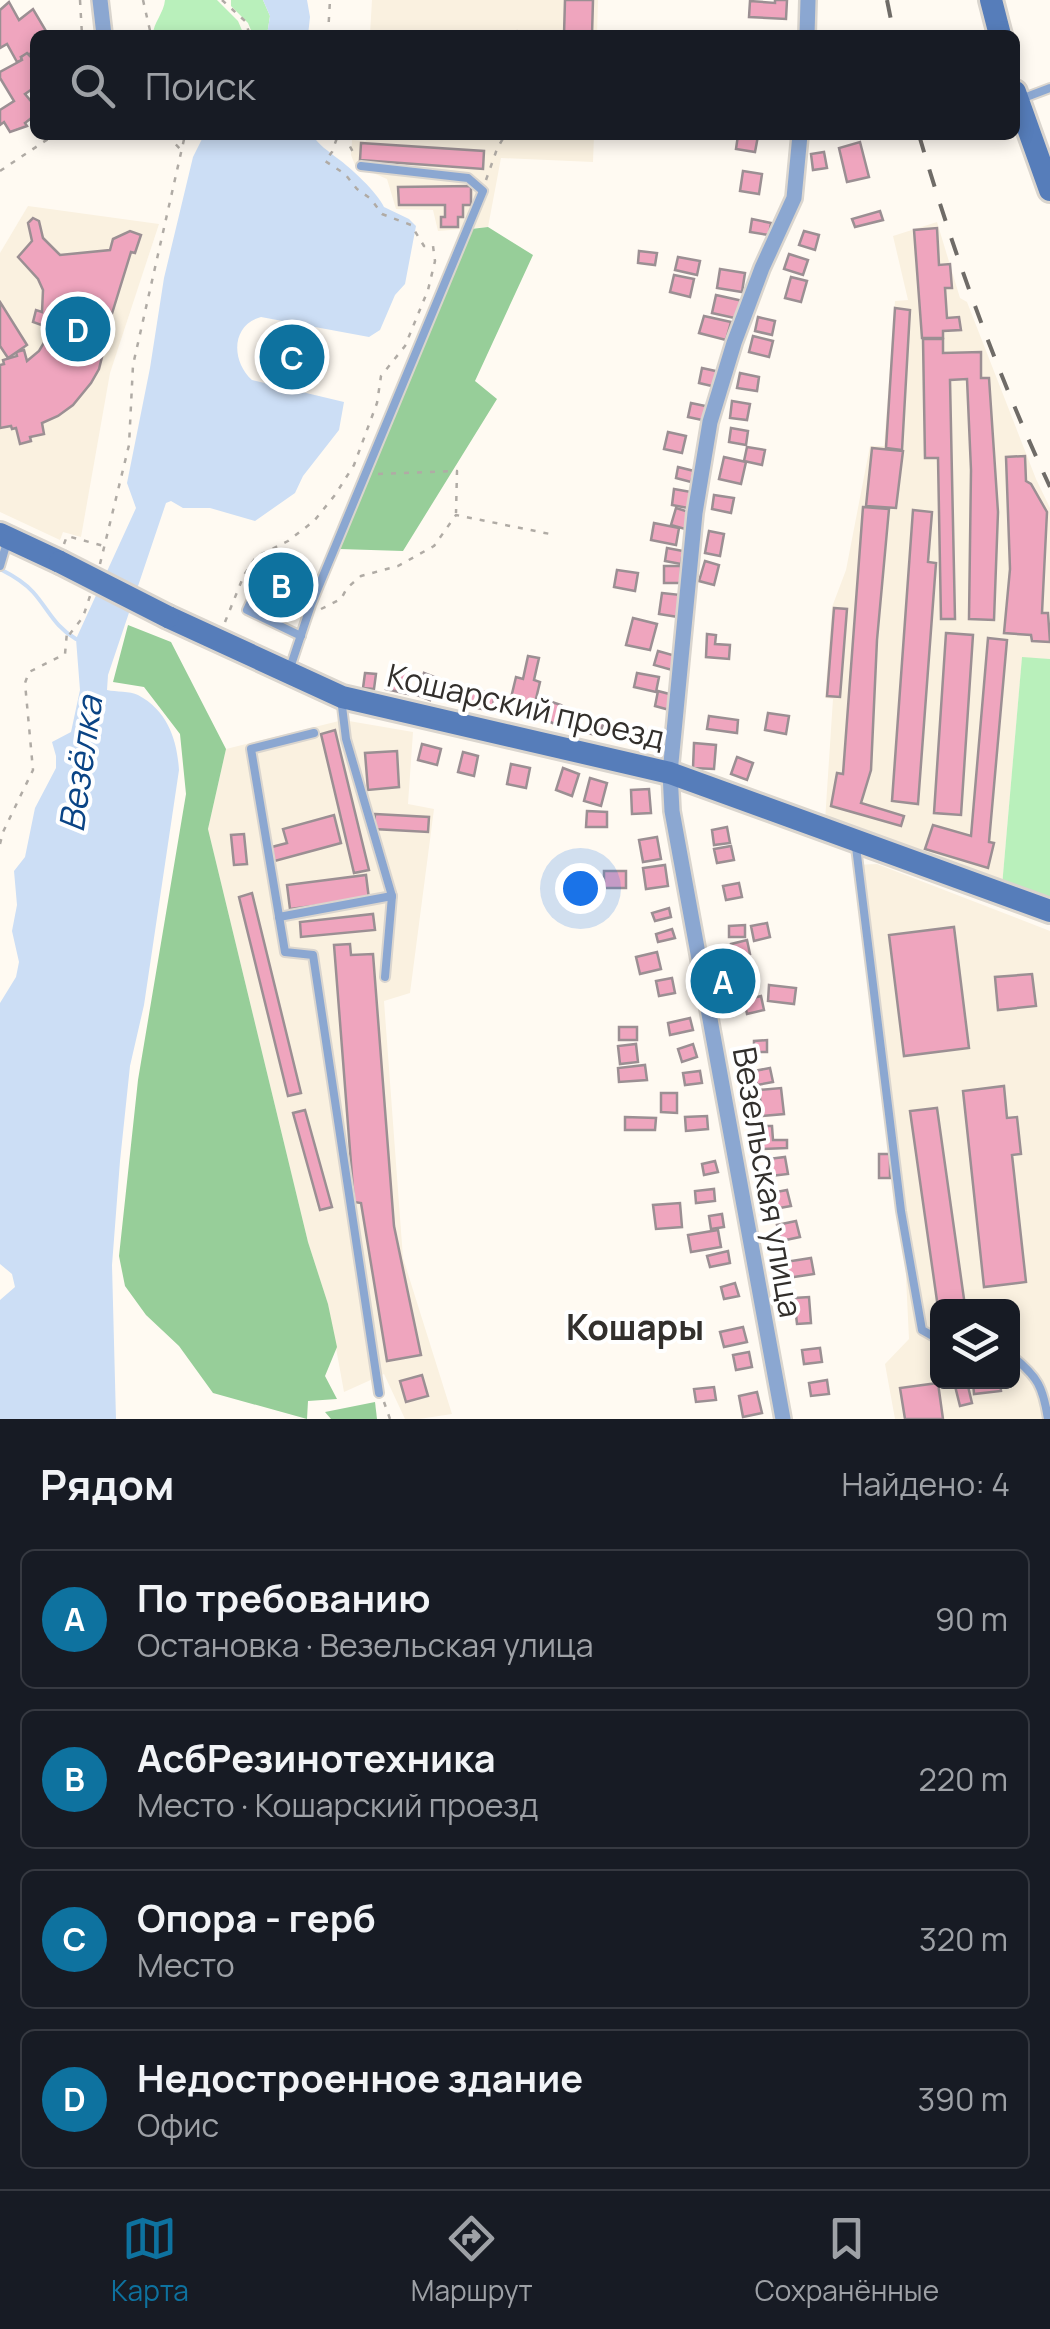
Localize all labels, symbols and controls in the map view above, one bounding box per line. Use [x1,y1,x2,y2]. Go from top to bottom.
search box [30,30,1020,140]
icon: search [65,58,120,113]
text: Поиск [145,59,255,111]
pin: D [46,292,110,366]
pin: C [260,320,324,394]
pin: B [248,548,314,622]
street label: Кошарский проезд [383,653,669,759]
water label: Везёлка [47,692,113,835]
your location [555,863,606,914]
pin: A [690,944,756,1018]
street label: Везельская улица [723,1043,813,1321]
map controls [930,1299,1020,1389]
button: layers [930,1299,1020,1389]
district label: Кошары [566,1303,704,1351]
text: Рядом [40,1455,174,1513]
text: Найдено: 4 [842,1462,1010,1506]
text: По требованию [137,1571,431,1623]
text: A [64,1597,85,1641]
text: 90 m [935,1597,1008,1641]
text: Остановка · Везельская улица [137,1623,593,1667]
text: АсбРезинотехника [137,1731,496,1783]
text: B [64,1757,85,1801]
text: 220 m [918,1757,1008,1801]
text: Место · Кошарский проезд [137,1783,538,1827]
text: Опора - герб [137,1891,376,1943]
text: C [63,1917,86,1961]
text: 320 m [919,1917,1008,1961]
text: Место [137,1943,235,1987]
text: Недостроенное здание [137,2051,583,2103]
text: D [63,2077,86,2121]
text: 390 m [917,2077,1008,2121]
text: Офис [137,2103,219,2147]
tab: Карта [111,2211,189,2309]
tab: Маршрут [411,2211,533,2309]
tab: Сохранённые [755,2211,939,2309]

